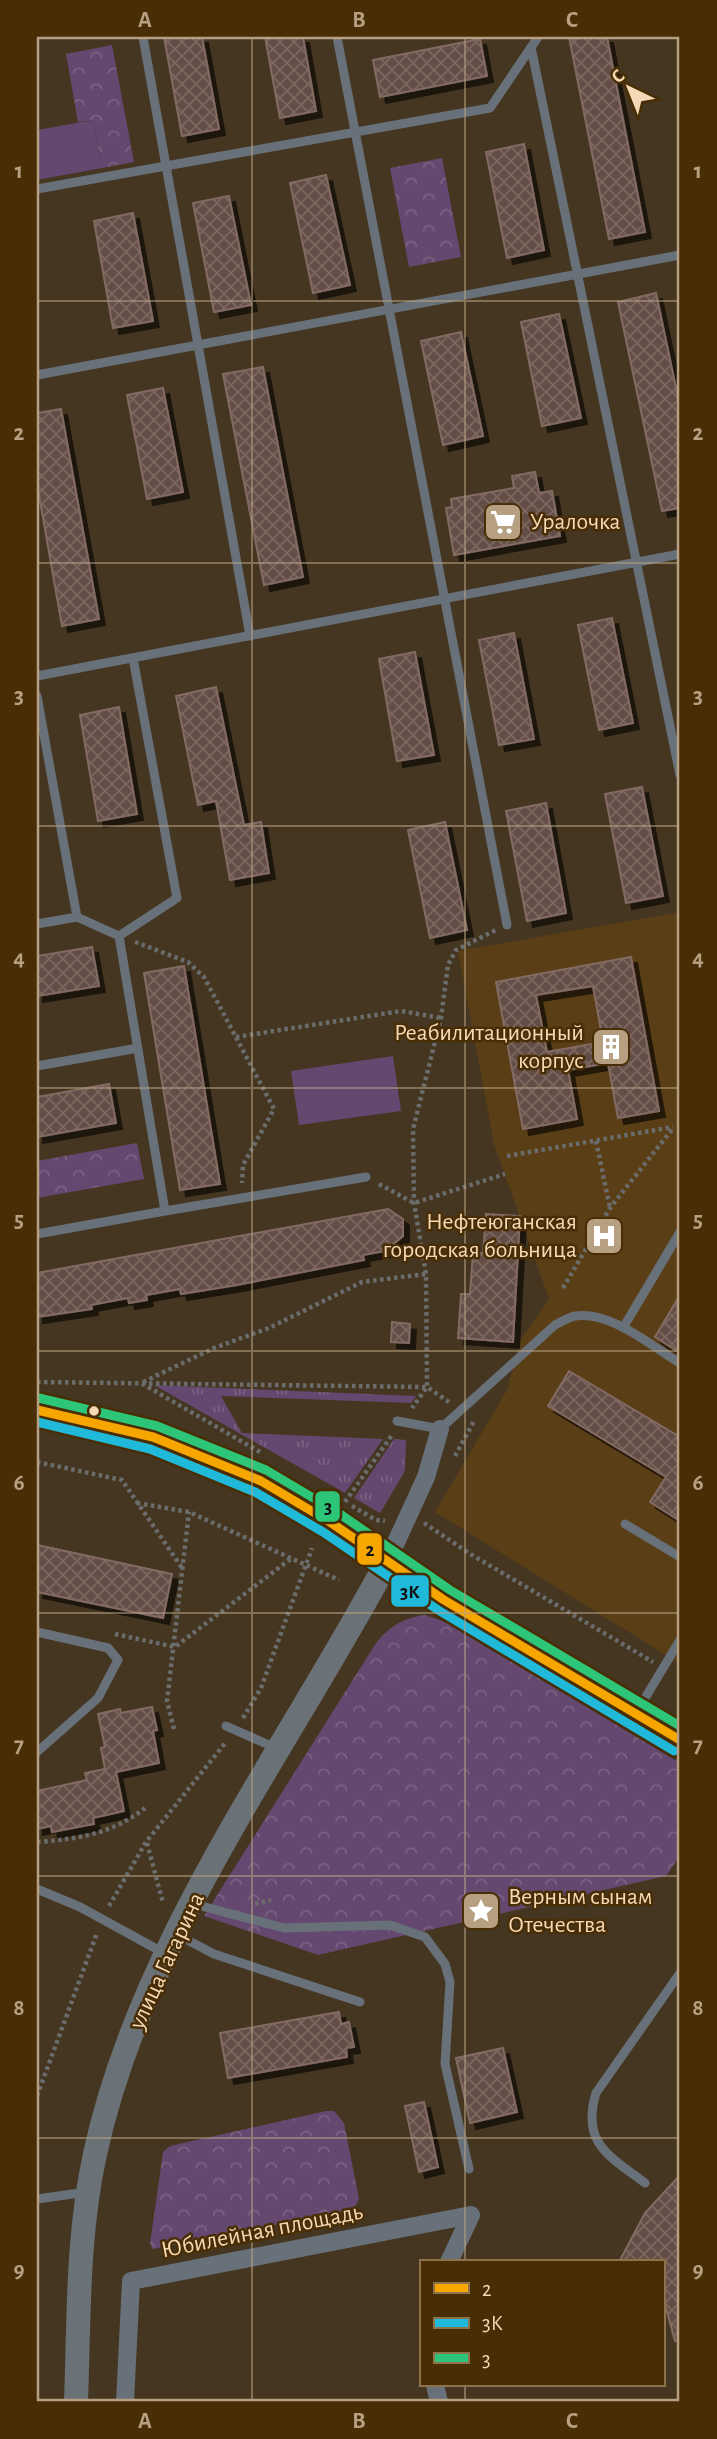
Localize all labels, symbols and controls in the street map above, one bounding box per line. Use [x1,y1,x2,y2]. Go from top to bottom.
text: A [138,9,152,32]
text: B [352,9,366,32]
text: C [566,9,578,32]
north arrow [594,52,664,122]
text: С [608,66,629,87]
text: 1 [15,160,23,183]
text: 1 [694,160,702,183]
text: 2 [14,422,25,445]
text: 2 [693,422,704,445]
supermarket icon: Уралочка [482,501,524,543]
place label: Уралочка [530,510,621,534]
text: 3 [14,685,24,708]
text: 3 [693,685,703,708]
text: 4 [13,947,25,970]
text: 4 [692,947,704,970]
place label: Реабилитационный корпус [394,1021,584,1073]
building icon: Реабилитационный корпус [590,1026,632,1068]
text: 5 [14,1209,24,1232]
text: 5 [693,1209,703,1232]
place label: Нефтеюганская городская больница [383,1210,577,1262]
hospital icon: Нефтеюганская городская больница [583,1215,625,1257]
unlabelled marker [87,1404,101,1418]
text: 6 [13,1472,25,1495]
text: 6 [692,1472,704,1495]
line badge: 3 [314,1490,341,1523]
text: 3 [324,1498,332,1517]
line badge: 2 [356,1532,383,1566]
text: 2 [366,1541,375,1560]
line badge: 3К [390,1574,430,1608]
text: 3К [400,1583,420,1602]
text: 7 [14,1734,24,1757]
text: 7 [693,1734,703,1757]
place label: Верным сынам Отечества [508,1885,653,1937]
street label: улица Гагарина [125,1889,209,2034]
place icon: Верным сынам Отечества [460,1890,502,1932]
text: 8 [13,1997,25,2020]
text: 8 [692,1997,704,2020]
street label: Юбилейная площадь [159,2200,365,2262]
text: 9 [13,2259,25,2282]
text: 9 [692,2259,704,2282]
legend [420,2260,664,2386]
text: 2 [482,2279,492,2300]
text: 3К [482,2313,503,2334]
text: 3 [482,2349,491,2370]
text: A [138,2410,152,2433]
text: B [352,2410,366,2433]
text: C [566,2410,578,2433]

